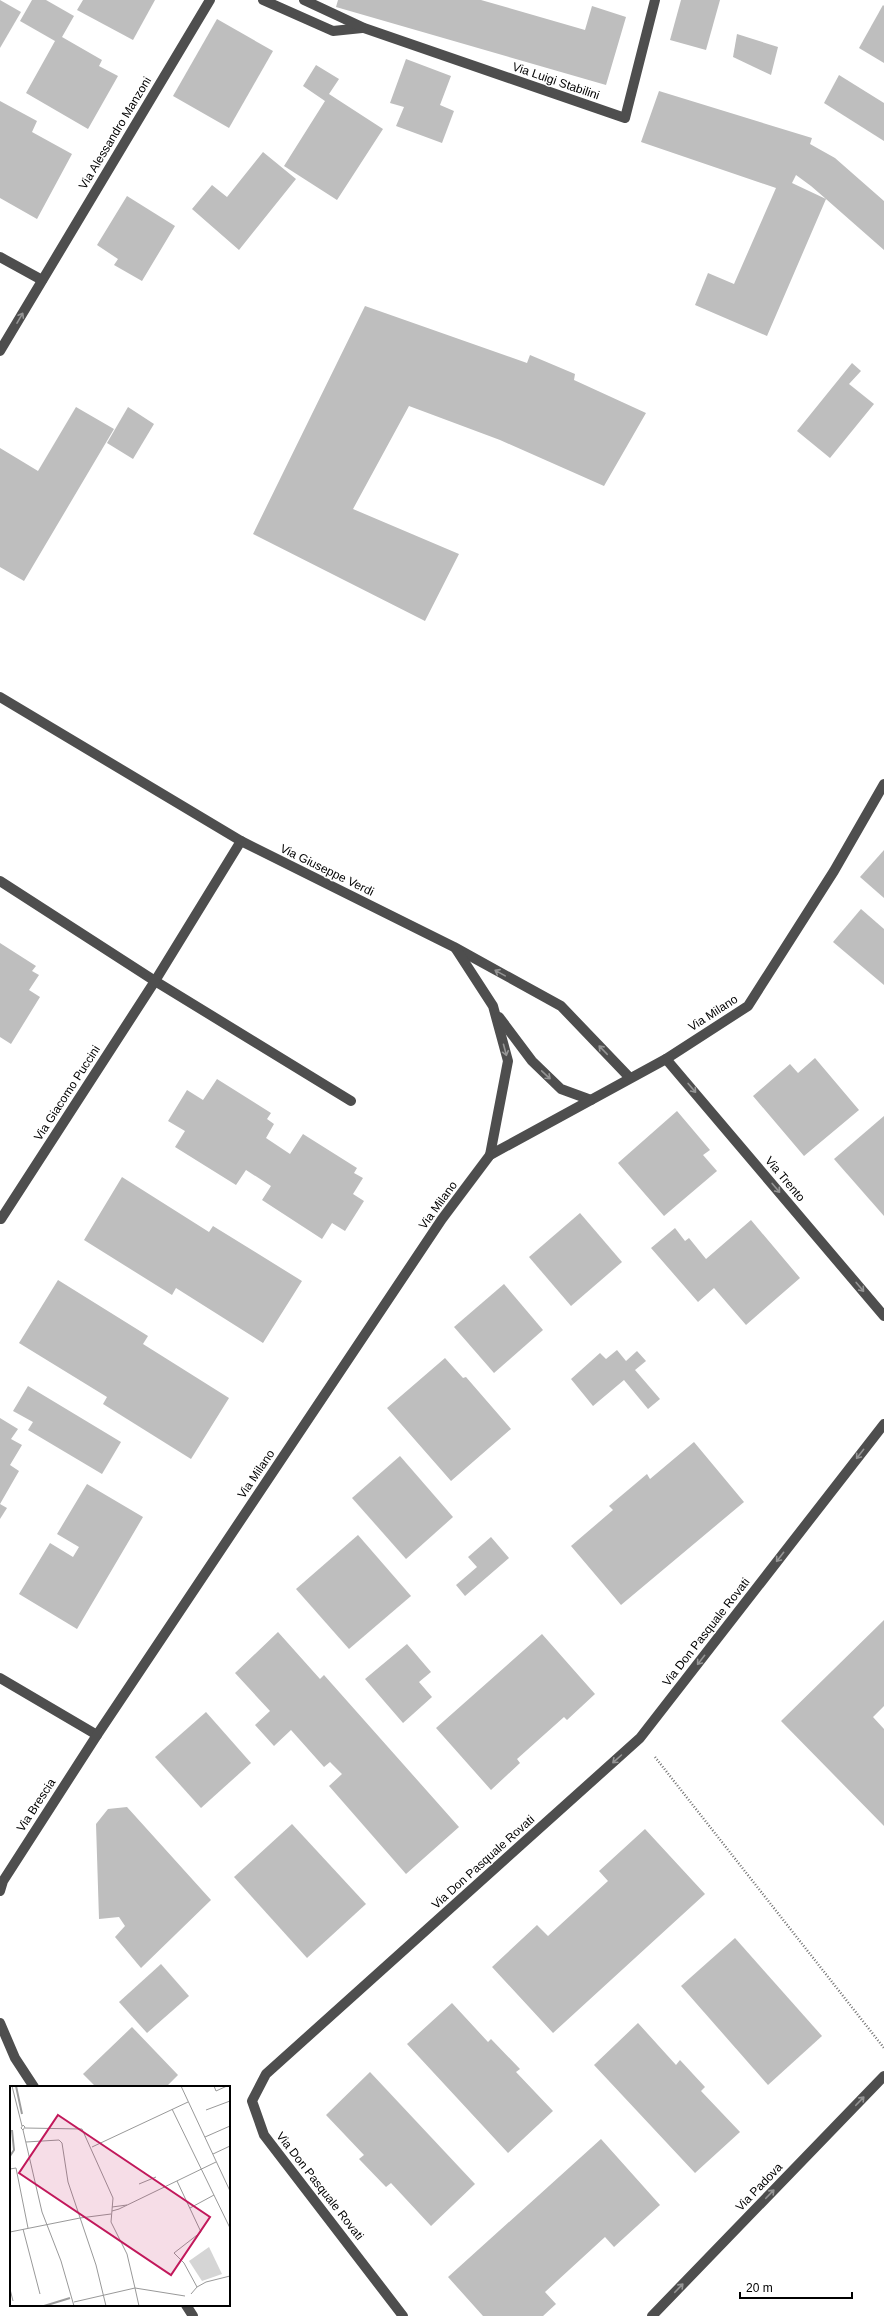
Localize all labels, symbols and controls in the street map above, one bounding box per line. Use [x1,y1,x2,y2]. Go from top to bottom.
street label: Via Luigi Stabilini [511,60,601,102]
street label: Via Alessandro Manzoni [76,74,154,192]
one-way arrow [16,312,24,324]
street label: Via Giuseppe Verdi [278,841,376,899]
one-way arrow [495,968,507,976]
street label: Via Milano [686,992,740,1034]
street label: Via Giacomo Puccini [31,1043,103,1143]
one-way arrow [502,1043,509,1056]
one-way arrow [598,1045,608,1055]
one-way arrow [541,1070,551,1079]
one-way arrow [687,1083,696,1094]
street label: Via Trento [762,1154,808,1205]
street label: Via Milano [416,1178,460,1232]
one-way arrow [771,1182,780,1193]
one-way arrow [855,1281,864,1292]
street label: Via Milano [235,1447,278,1501]
one-way arrow [856,1449,864,1460]
one-way arrow [776,1551,785,1562]
street label: Via Don Pasquale Rovati [659,1575,753,1689]
one-way arrow [696,1654,705,1665]
one-way arrow [612,1754,622,1763]
street label: Via Brescia [14,1776,59,1834]
street label: Via Don Pasquale Rovati [429,1812,537,1912]
inset map [10,2086,230,2306]
one-way arrow [855,2096,865,2106]
street label: Via Don Pasquale Rovati [273,2129,367,2243]
street label: Via Padova [733,2160,786,2214]
one-way arrow [765,2189,774,2199]
scale bar [740,2274,852,2300]
text: 20 m [746,2281,773,2295]
one-way arrow [675,2283,684,2293]

